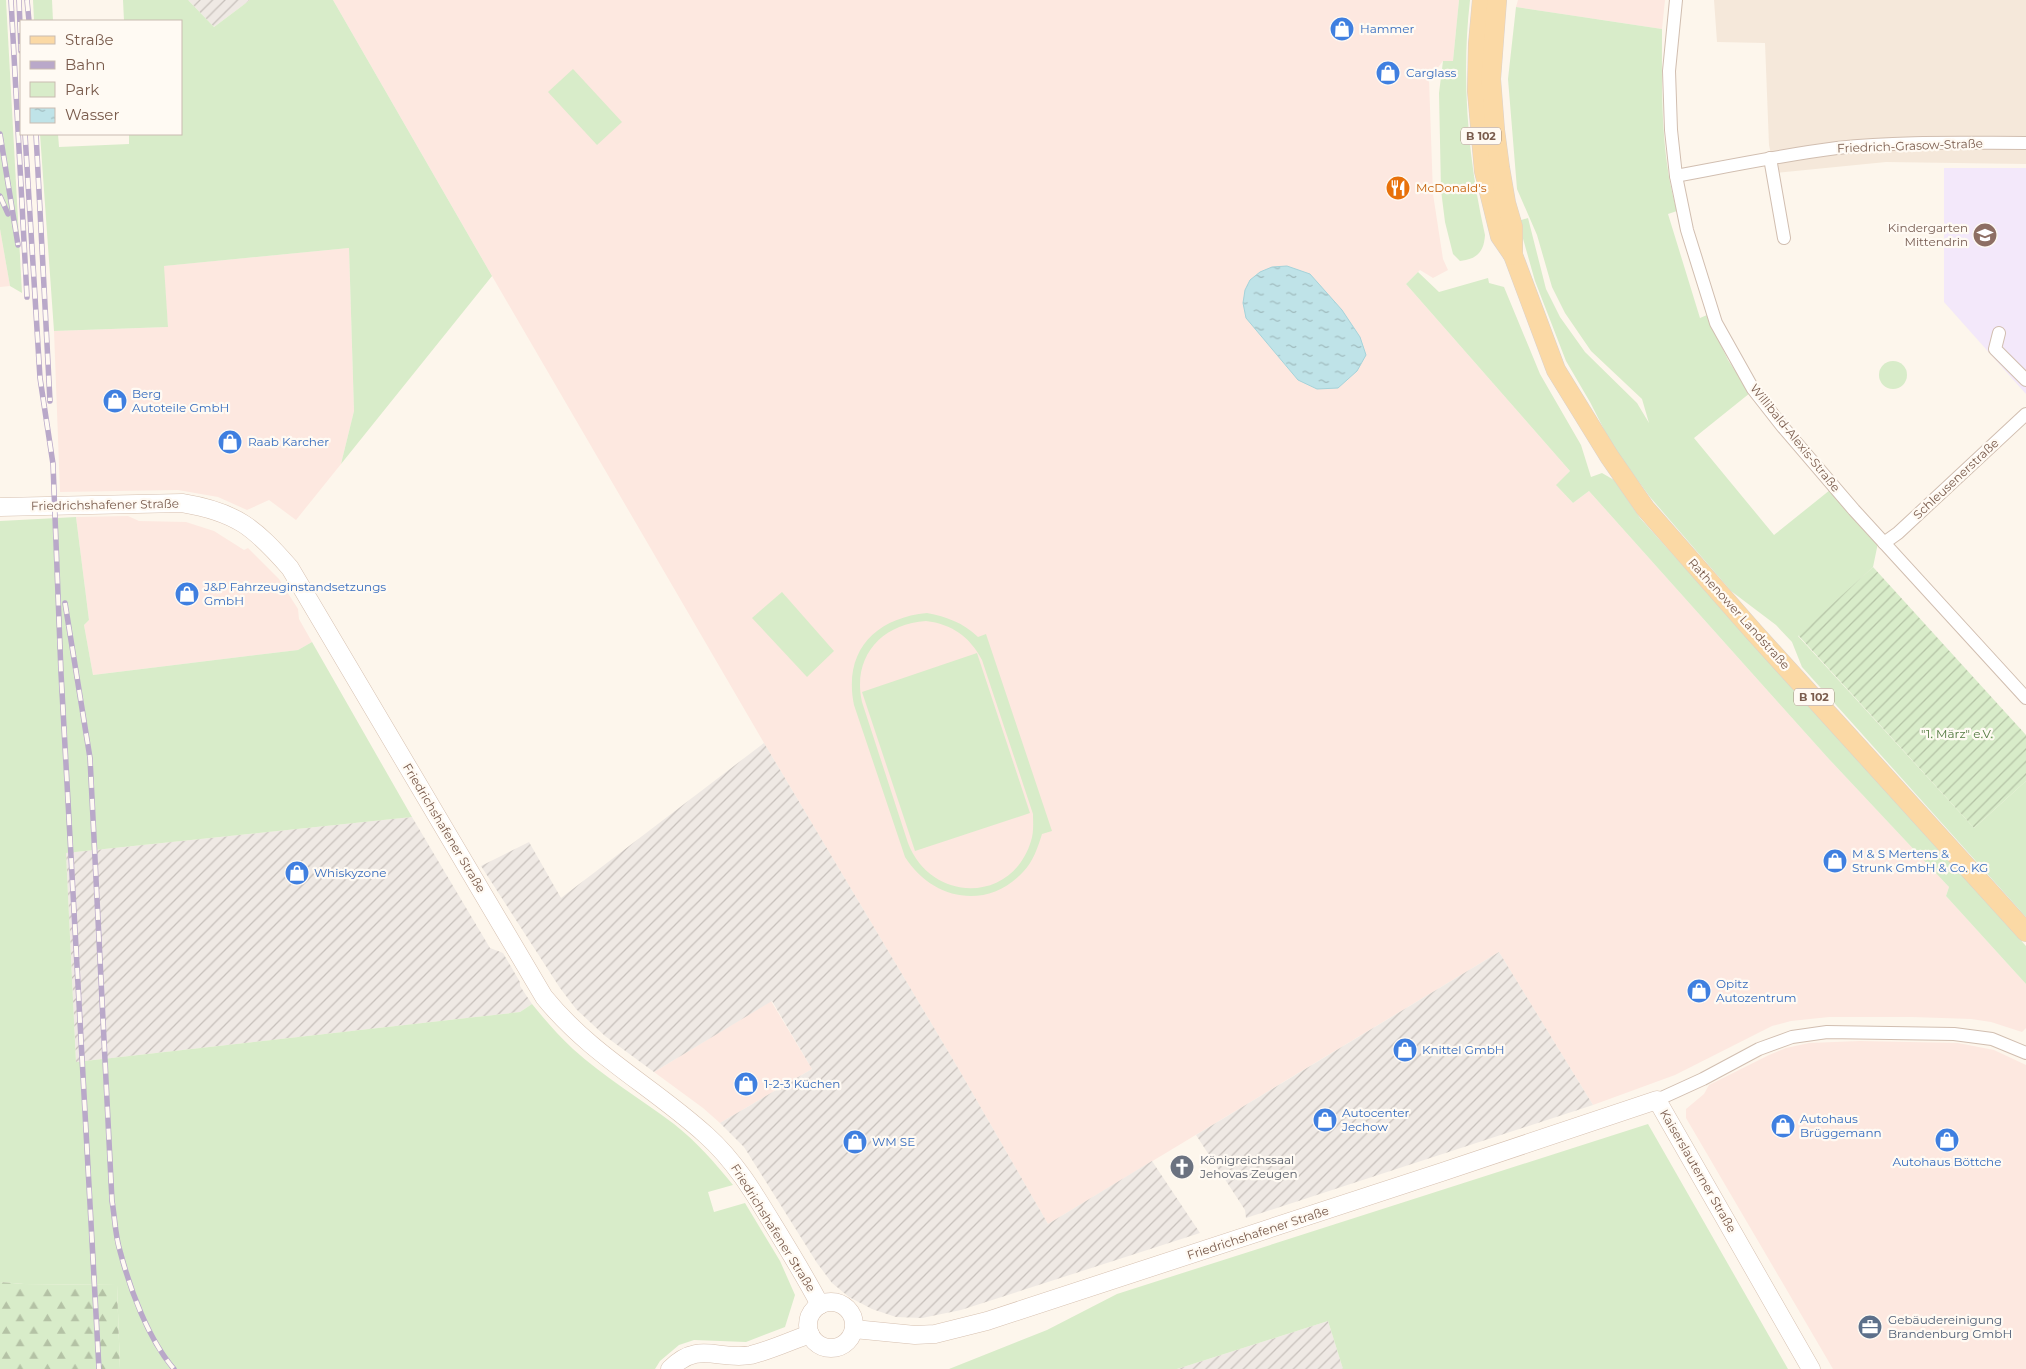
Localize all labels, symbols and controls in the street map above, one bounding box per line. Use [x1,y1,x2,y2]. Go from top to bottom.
shop icon: Hammer [1329,16,1355,42]
legend [20,20,182,135]
place label: Hammer [1360,21,1415,36]
text: Straße [65,30,114,49]
text: Bahn [65,55,105,74]
shop icon: Carglass [1375,60,1401,86]
place label: Carglass [1406,65,1457,80]
text: Park [65,80,99,99]
text: Wasser [65,105,119,124]
road number: B 102 [1461,128,1501,144]
street label: Friedrich-Grasow-Straße [1837,135,1983,156]
restaurant icon: McDonald's [1385,175,1411,201]
place label: McDonald's [1416,180,1487,195]
place label: Kindergarten Mittendrin [1888,220,1968,249]
school or university icon: Kindergarten Mittendrin [1972,222,1998,248]
street label: Willibald-Alexis-Straße [1747,381,1844,495]
place label: Berg Autoteile GmbH [132,386,229,415]
shop icon: Berg Autoteile GmbH [102,388,128,414]
shop icon: Raab Karcher [217,429,243,455]
place label: Raab Karcher [248,434,329,449]
street label: Schleusenerstraße [1910,435,2001,522]
street label: Friedrichshafener Straße [31,496,179,513]
street label: Rathenower Landstraße [1685,555,1793,672]
place label: J&P Fahrzeuginstandsetzungs GmbH [203,579,386,608]
shop icon: J&P Fahrzeuginstandsetzungs GmbH [174,581,200,607]
road number: B 102 [1794,689,1834,706]
park label: "1. März" e.V. [1921,726,1993,741]
street label: Friedrichshafener Straße [400,760,489,895]
place label: M & S Mertens & Strunk GmbH & Co. KG [1852,846,1988,875]
shop icon: M & S Mertens & Strunk GmbH & Co. KG [1822,848,1848,874]
shop icon: Whiskyzone [284,860,310,886]
place label: Whiskyzone [314,865,387,880]
place label: Opitz Autozentrum [1716,976,1796,1005]
shop icon: Opitz Autozentrum [1686,978,1712,1004]
shop icon: Knittel GmbH [1392,1037,1418,1063]
place label: Knittel GmbH [1422,1042,1505,1057]
shop icon: 1-2-3 Küchen [733,1071,759,1097]
place label: 1-2-3 Küchen [764,1076,840,1091]
place label: Autocenter Jechow [1341,1105,1410,1134]
shop icon: Autocenter Jechow [1312,1107,1338,1133]
street label: Kaiserslauterner Straße [1657,1107,1740,1235]
place label: Autohaus Brüggemann [1800,1111,1882,1140]
shop icon: Autohaus Brüggemann [1770,1113,1796,1139]
shop icon: Autohaus Böttche [1934,1127,1960,1153]
shop icon: WM SE [842,1129,868,1155]
place label: WM SE [872,1134,915,1149]
place label: Königreichssaal Jehovas Zeugen [1199,1152,1298,1181]
church icon: Königreichssaal Jehovas Zeugen [1169,1154,1195,1180]
place label: Autohaus Böttche [1893,1154,2001,1169]
street label: Friedrichshafener Straße [728,1161,819,1294]
street label: Friedrichshafener Straße [1185,1203,1331,1263]
place label: Gebäudereinigung Brandenburg GmbH [1888,1312,2012,1341]
office icon: Gebäudereinigung Brandenburg GmbH [1857,1314,1883,1340]

